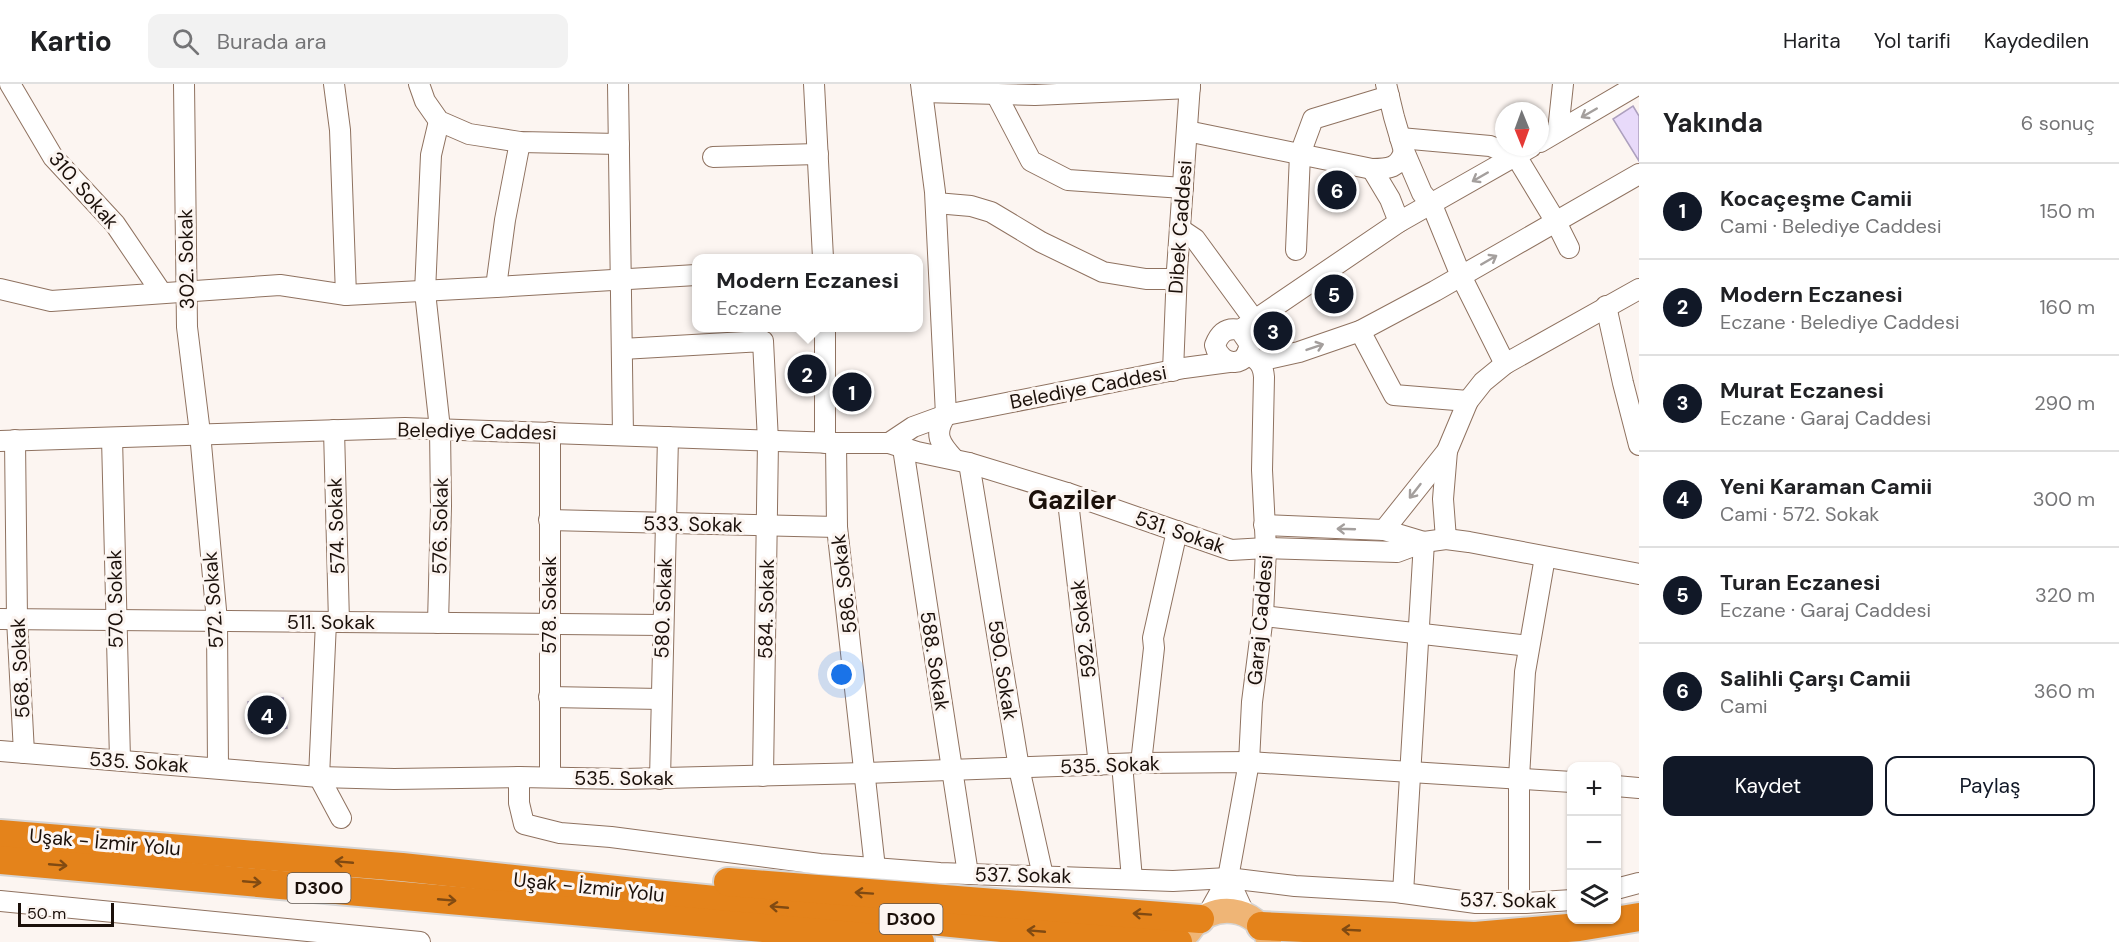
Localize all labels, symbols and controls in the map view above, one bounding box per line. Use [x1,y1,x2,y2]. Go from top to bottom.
search box [148,14,568,68]
text: Kartio [30,23,112,60]
icon: search [169,25,202,58]
text: Burada ara [217,27,327,56]
text: Harita [1783,27,1841,55]
text: Yol tarifi [1874,27,1951,55]
text: Kaydedilen [1984,27,2089,55]
north arrow [1495,102,1549,156]
text: Yakında [1663,106,1763,140]
one-way arrow [1581,107,1598,119]
text: 6 sonuç [2021,110,2095,136]
street label: 310. Sokak [43,146,125,234]
street label: Dibek Caddesi [1162,159,1198,295]
pin: 6 [1318,168,1356,212]
one-way arrow [1472,171,1489,183]
text: Kocaçeşme Camii [1720,184,1912,213]
text: 1 [1679,198,1686,224]
text: 150 m [2040,198,2095,224]
street label: 302. Sokak [172,209,200,309]
text: Cami · Belediye Caddesi [1720,213,1941,239]
popup [692,254,923,332]
one-way arrow [1480,254,1497,266]
text: Modern Eczanesi [716,266,899,295]
pin: 5 [1314,272,1354,316]
text: Modern Eczanesi [1720,280,1903,309]
text: 2 [1677,294,1688,320]
text: 160 m [2039,294,2095,320]
text: Eczane [716,295,782,321]
pin: 3 [1254,308,1292,354]
text: Eczane · Belediye Caddesi [1720,309,1959,335]
one-way arrow [1305,340,1324,351]
pin: 2 [788,352,826,396]
street label: Belediye Caddesi [1007,359,1169,415]
pin: 1 [832,370,872,414]
text: Murat Eczanesi [1720,376,1884,405]
text: 3 [1676,390,1689,416]
text: 290 m [2034,390,2095,416]
text: Eczane · Garaj Caddesi [1720,405,1931,431]
street label: Belediye Caddesi [397,417,557,445]
text: Yeni Karaman Camii [1720,472,1932,501]
street label: 574. Sokak [321,477,351,575]
street label: 576. Sokak [426,477,454,575]
district label: Gaziler [1028,483,1117,517]
one-way arrow [1409,483,1422,499]
text: 4 [1676,486,1689,512]
text: 300 m [2033,486,2095,512]
text: Cami · 572. Sokak [1720,501,1879,527]
street label: 531. Sokak [1132,504,1228,560]
street label: 533. Sokak [643,510,743,538]
one-way arrow [1337,523,1357,534]
street label: 586. Sokak [825,533,863,635]
street label: 570. Sokak [101,549,129,649]
street label: 572. Sokak [197,551,229,649]
street label: Garaj Caddesi [1241,554,1279,686]
street label: 578. Sokak [536,556,562,654]
street label: 580. Sokak [648,557,678,659]
street label: 584. Sokak [752,559,780,659]
text: Turan Eczanesi [1720,568,1880,597]
street label: 592. Sokak [1064,578,1102,680]
text: 5 [1676,582,1689,608]
text: 320 m [2035,582,2095,608]
text: Eczane · Garaj Caddesi [1720,597,1931,623]
street label: 511. Sokak [287,609,375,635]
street label: 588. Sokak [914,609,956,713]
street label: 568. Sokak [4,617,36,719]
street label: 590. Sokak [982,618,1024,722]
your location [827,660,856,689]
text: Salihli Çarşı Camii [1720,664,1911,693]
text: 6 [1676,678,1689,704]
text: 360 m [2034,678,2095,704]
pin: 4 [248,692,286,738]
text: Cami [1720,693,1768,719]
street label: 535. Sokak [88,746,190,778]
street label: 535. Sokak [1060,750,1160,780]
button: Kaydet [1663,756,1873,816]
button: Paylaş [1885,756,2095,816]
map controls [1567,762,1621,924]
button: + [1567,762,1621,816]
street label: 535. Sokak [574,765,674,791]
button: − [1567,816,1621,870]
street label: Uşak - İzmir Yolu [28,822,182,862]
one-way arrow [335,856,355,867]
one-way arrow [48,860,68,871]
street label: 537. Sokak [974,861,1072,889]
street label: Uşak - İzmir Yolu [512,866,666,908]
button: layers [1567,870,1621,924]
road number: D300 [288,873,350,903]
one-way arrow [242,877,262,888]
street label: 537. Sokak [1459,886,1557,914]
one-way arrow [854,887,874,898]
one-way arrow [436,895,456,906]
scale bar [18,900,114,928]
one-way arrow [770,901,790,912]
text: 50 m [27,903,66,924]
road number: D300 [880,904,942,934]
one-way arrow [1132,909,1152,920]
one-way arrow [1027,925,1047,936]
one-way arrow [1341,925,1361,936]

